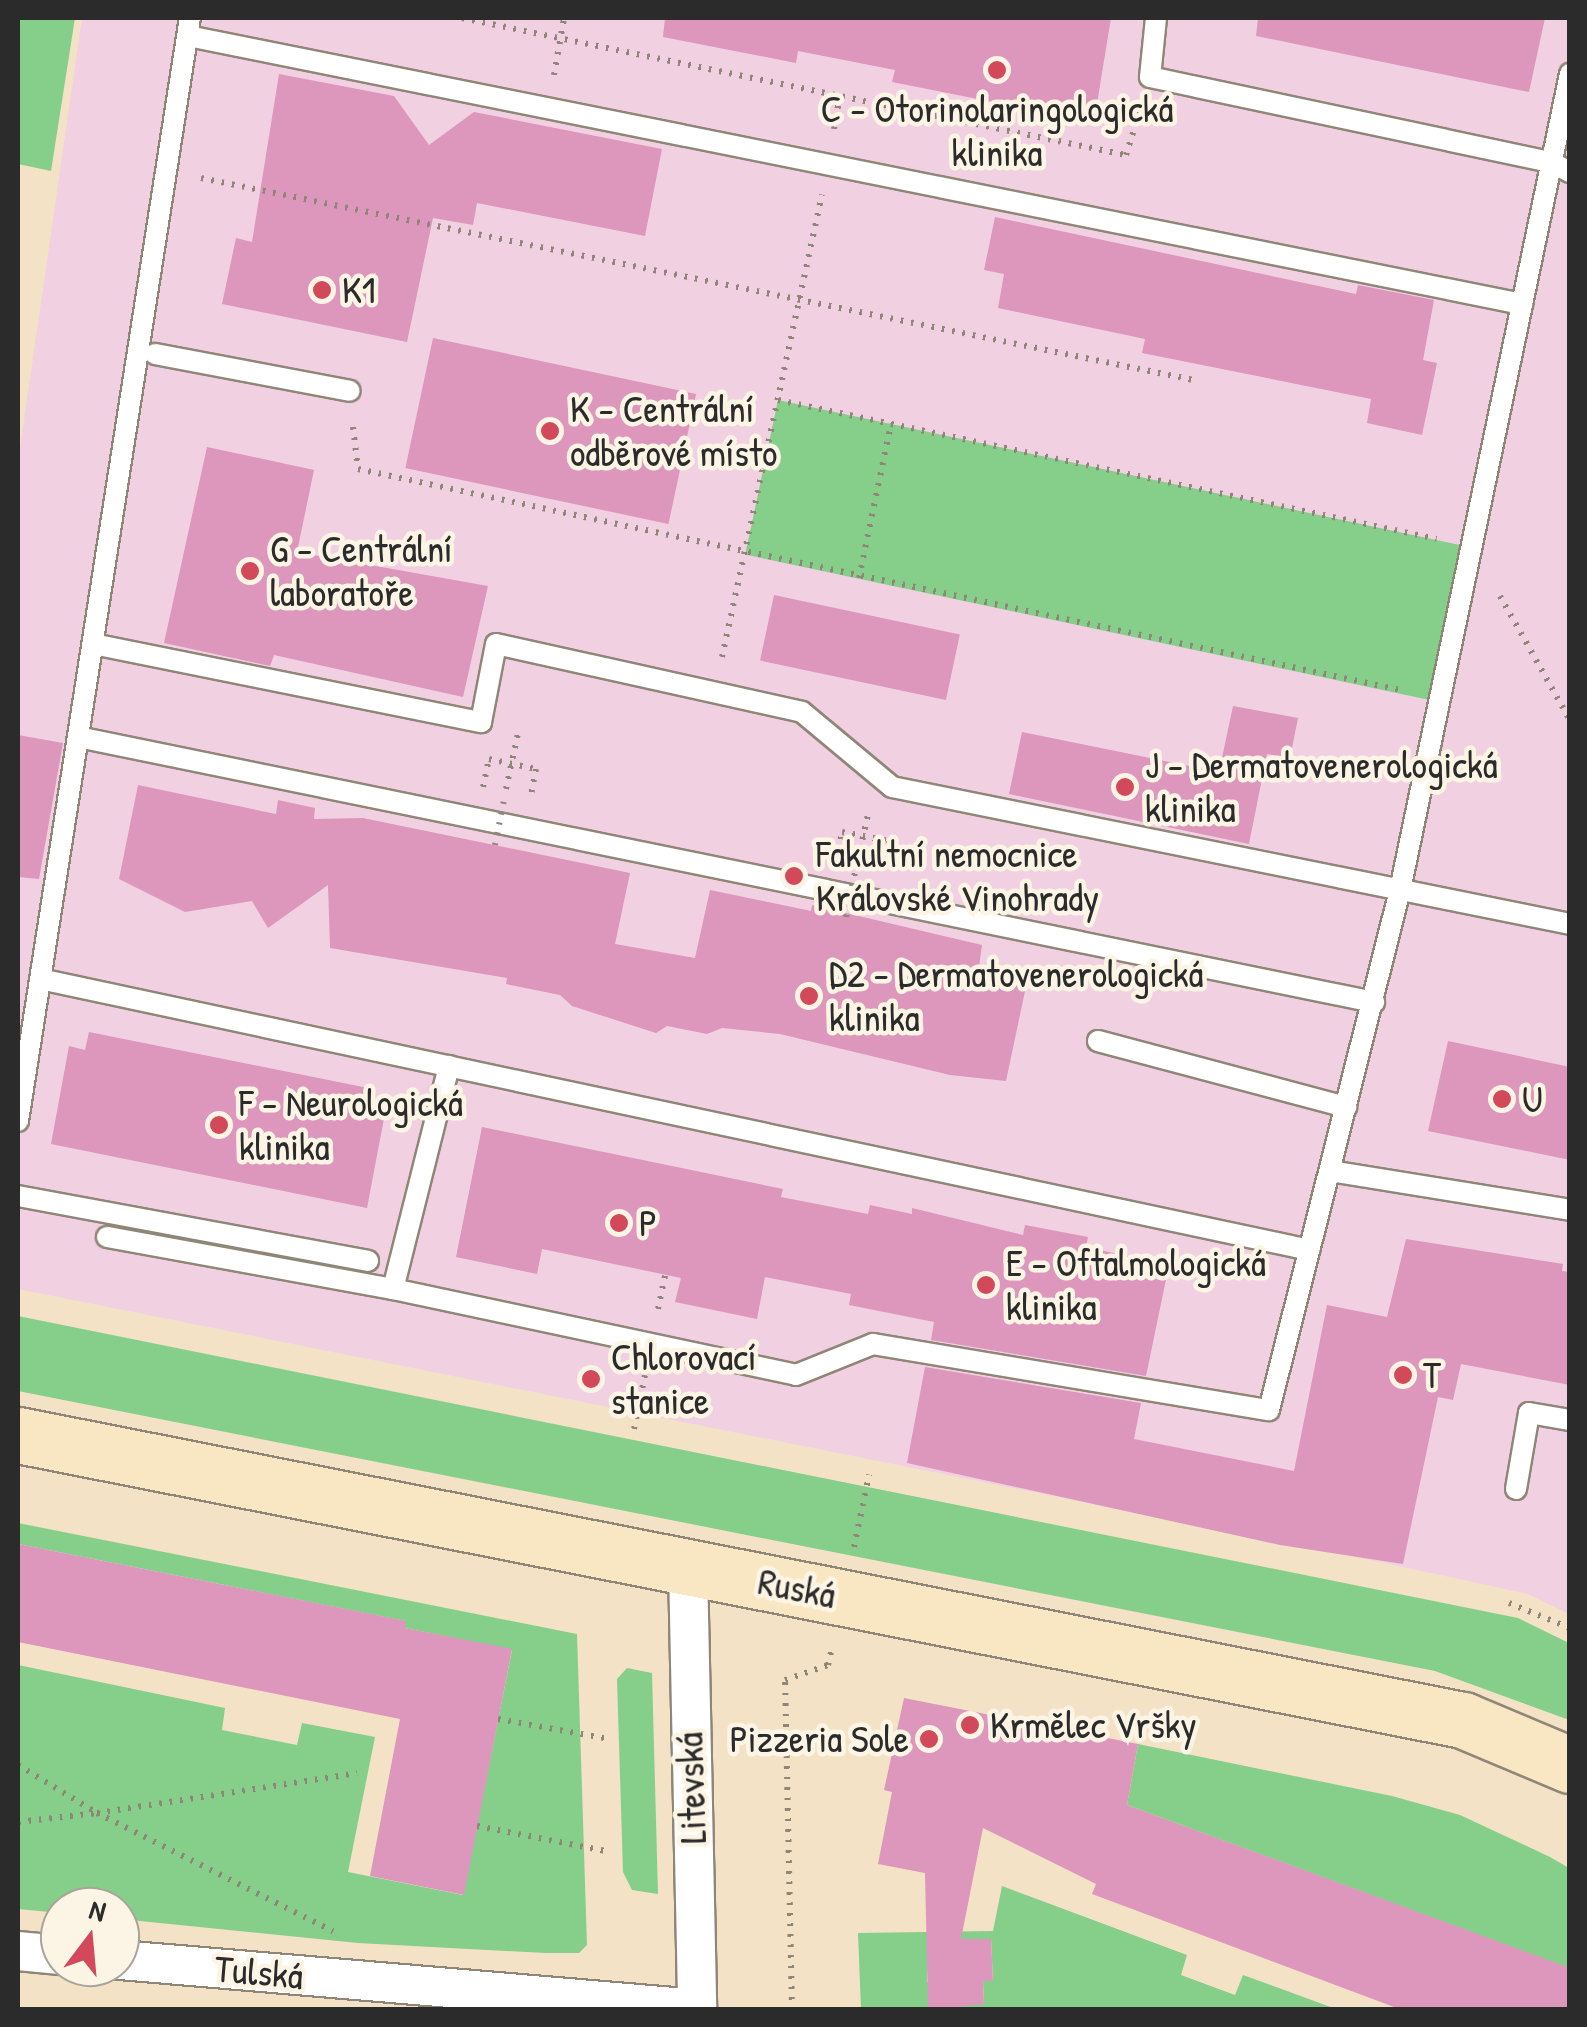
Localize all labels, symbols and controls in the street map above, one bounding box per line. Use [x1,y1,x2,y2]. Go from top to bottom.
marker: C - Otorinolaringologická klinika [986,59,1008,81]
place label: C - Otorinolaringologická klinika [821,86,1173,175]
place label: K1 [342,267,376,313]
marker: K1 [311,279,333,301]
place label: K - Centrální odběrové místo [570,386,777,476]
marker: K - Centrální odběrové místo [539,420,561,442]
place label: G - Centrální laboratoře [270,526,453,616]
marker: G - Centrální laboratoře [239,560,261,582]
place label: J - Dermatovenerologická klinika [1145,742,1498,832]
marker: J - Dermatovenerologická klinika [1114,776,1136,798]
place label: Fakultní nemocnice Královské Vinohrady [816,831,1099,921]
marker: Fakultní nemocnice Královské Vinohrady [781,863,807,889]
place label: D2 - Dermatovenerologická klinika [829,951,1203,1040]
marker: D2 - Dermatovenerologická klinika [798,985,820,1007]
place label: U [1522,1076,1543,1122]
place label: F - Neurologická klinika [239,1080,463,1170]
marker: U [1491,1088,1513,1110]
marker: F - Neurologická klinika [208,1114,230,1136]
place label: P [639,1200,657,1246]
marker: P [608,1212,630,1234]
place label: E - Oftalmologická klinika [1006,1240,1266,1330]
marker: E - Oftalmologická klinika [975,1274,997,1296]
place label: Chlorovací stanice [611,1334,757,1424]
place label: T [1423,1352,1441,1398]
marker: T [1392,1364,1414,1386]
marker: Chlorovací stanice [580,1368,602,1390]
street label: Ruská [754,1558,840,1618]
place label: Krmělec Vršky [990,1702,1197,1748]
marker: Krmělec Vršky [959,1714,981,1736]
place label: Pizzeria Sole [730,1716,909,1762]
marker: Pizzeria Sole [918,1728,940,1750]
street label: Litevská [666,1732,716,1844]
north arrow [40,1887,140,1987]
text: N [85,1890,110,1930]
street label: Tulská [213,1945,305,1999]

